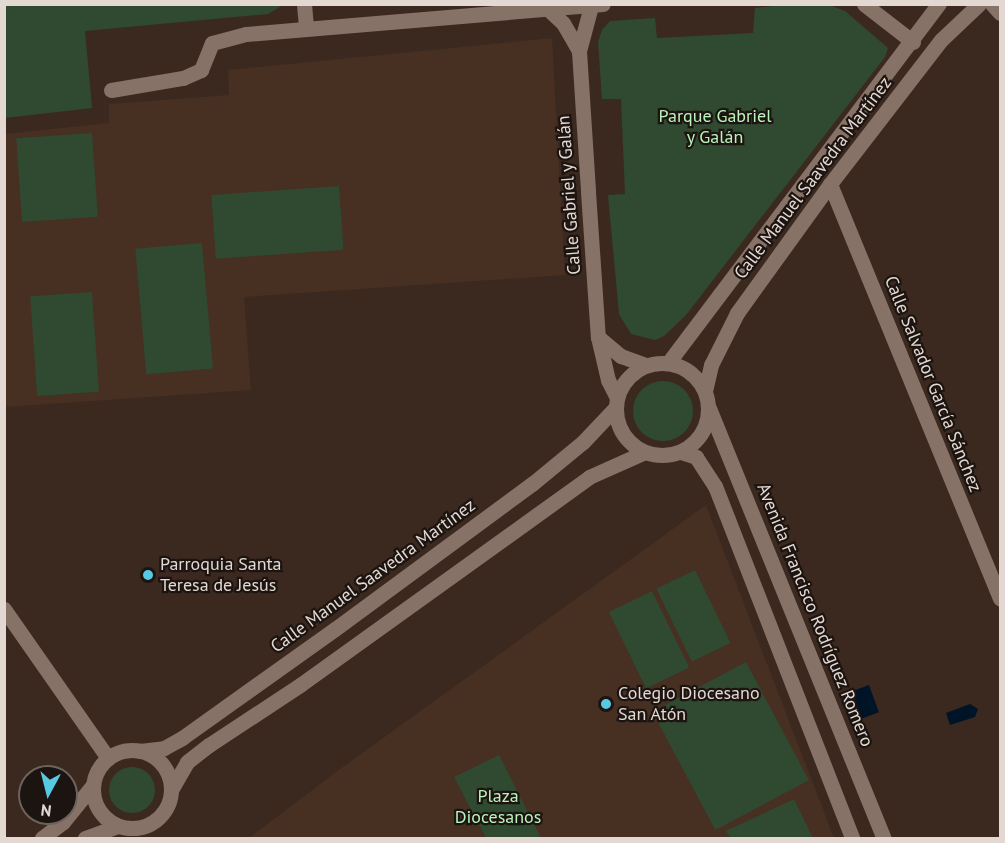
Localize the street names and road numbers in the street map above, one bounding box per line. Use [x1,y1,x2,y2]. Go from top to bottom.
street label: Calle Manuel Saavedra Martínez [730,73,896,283]
street label: Calle Gabriel y Galán [553,114,585,276]
street label: Calle Salvador García Sánchez [880,273,986,495]
street label: Avenida Francisco Rodríguez Romero [752,480,878,750]
street label: Calle Manuel Saavedra Martínez [267,495,479,657]

